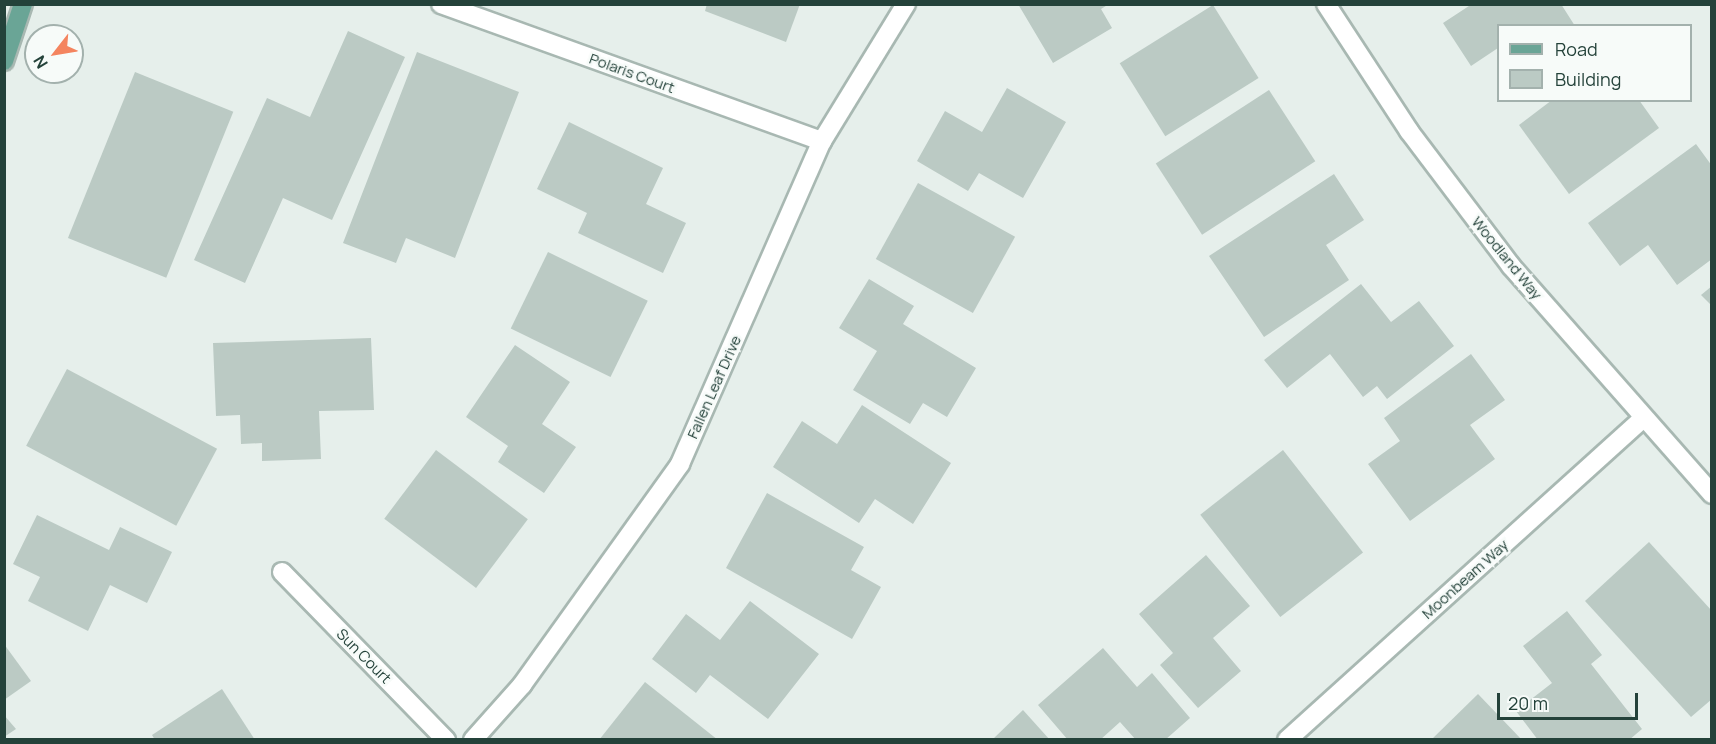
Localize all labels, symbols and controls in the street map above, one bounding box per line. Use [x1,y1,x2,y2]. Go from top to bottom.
north arrow [24,24,84,84]
legend [1497,24,1692,102]
text: Road [1555,37,1598,61]
street label: Polaris Court [587,49,677,97]
text: N [28,52,53,73]
text: Building [1555,67,1621,91]
street label: Woodland Way [1468,213,1546,303]
street label: Fallen Leaf Drive [683,333,745,441]
street label: Moonbeam Way [1418,536,1512,622]
street label: Sun Court [333,625,395,687]
scale bar [1500,681,1641,719]
text: 20 m [1508,691,1548,715]

